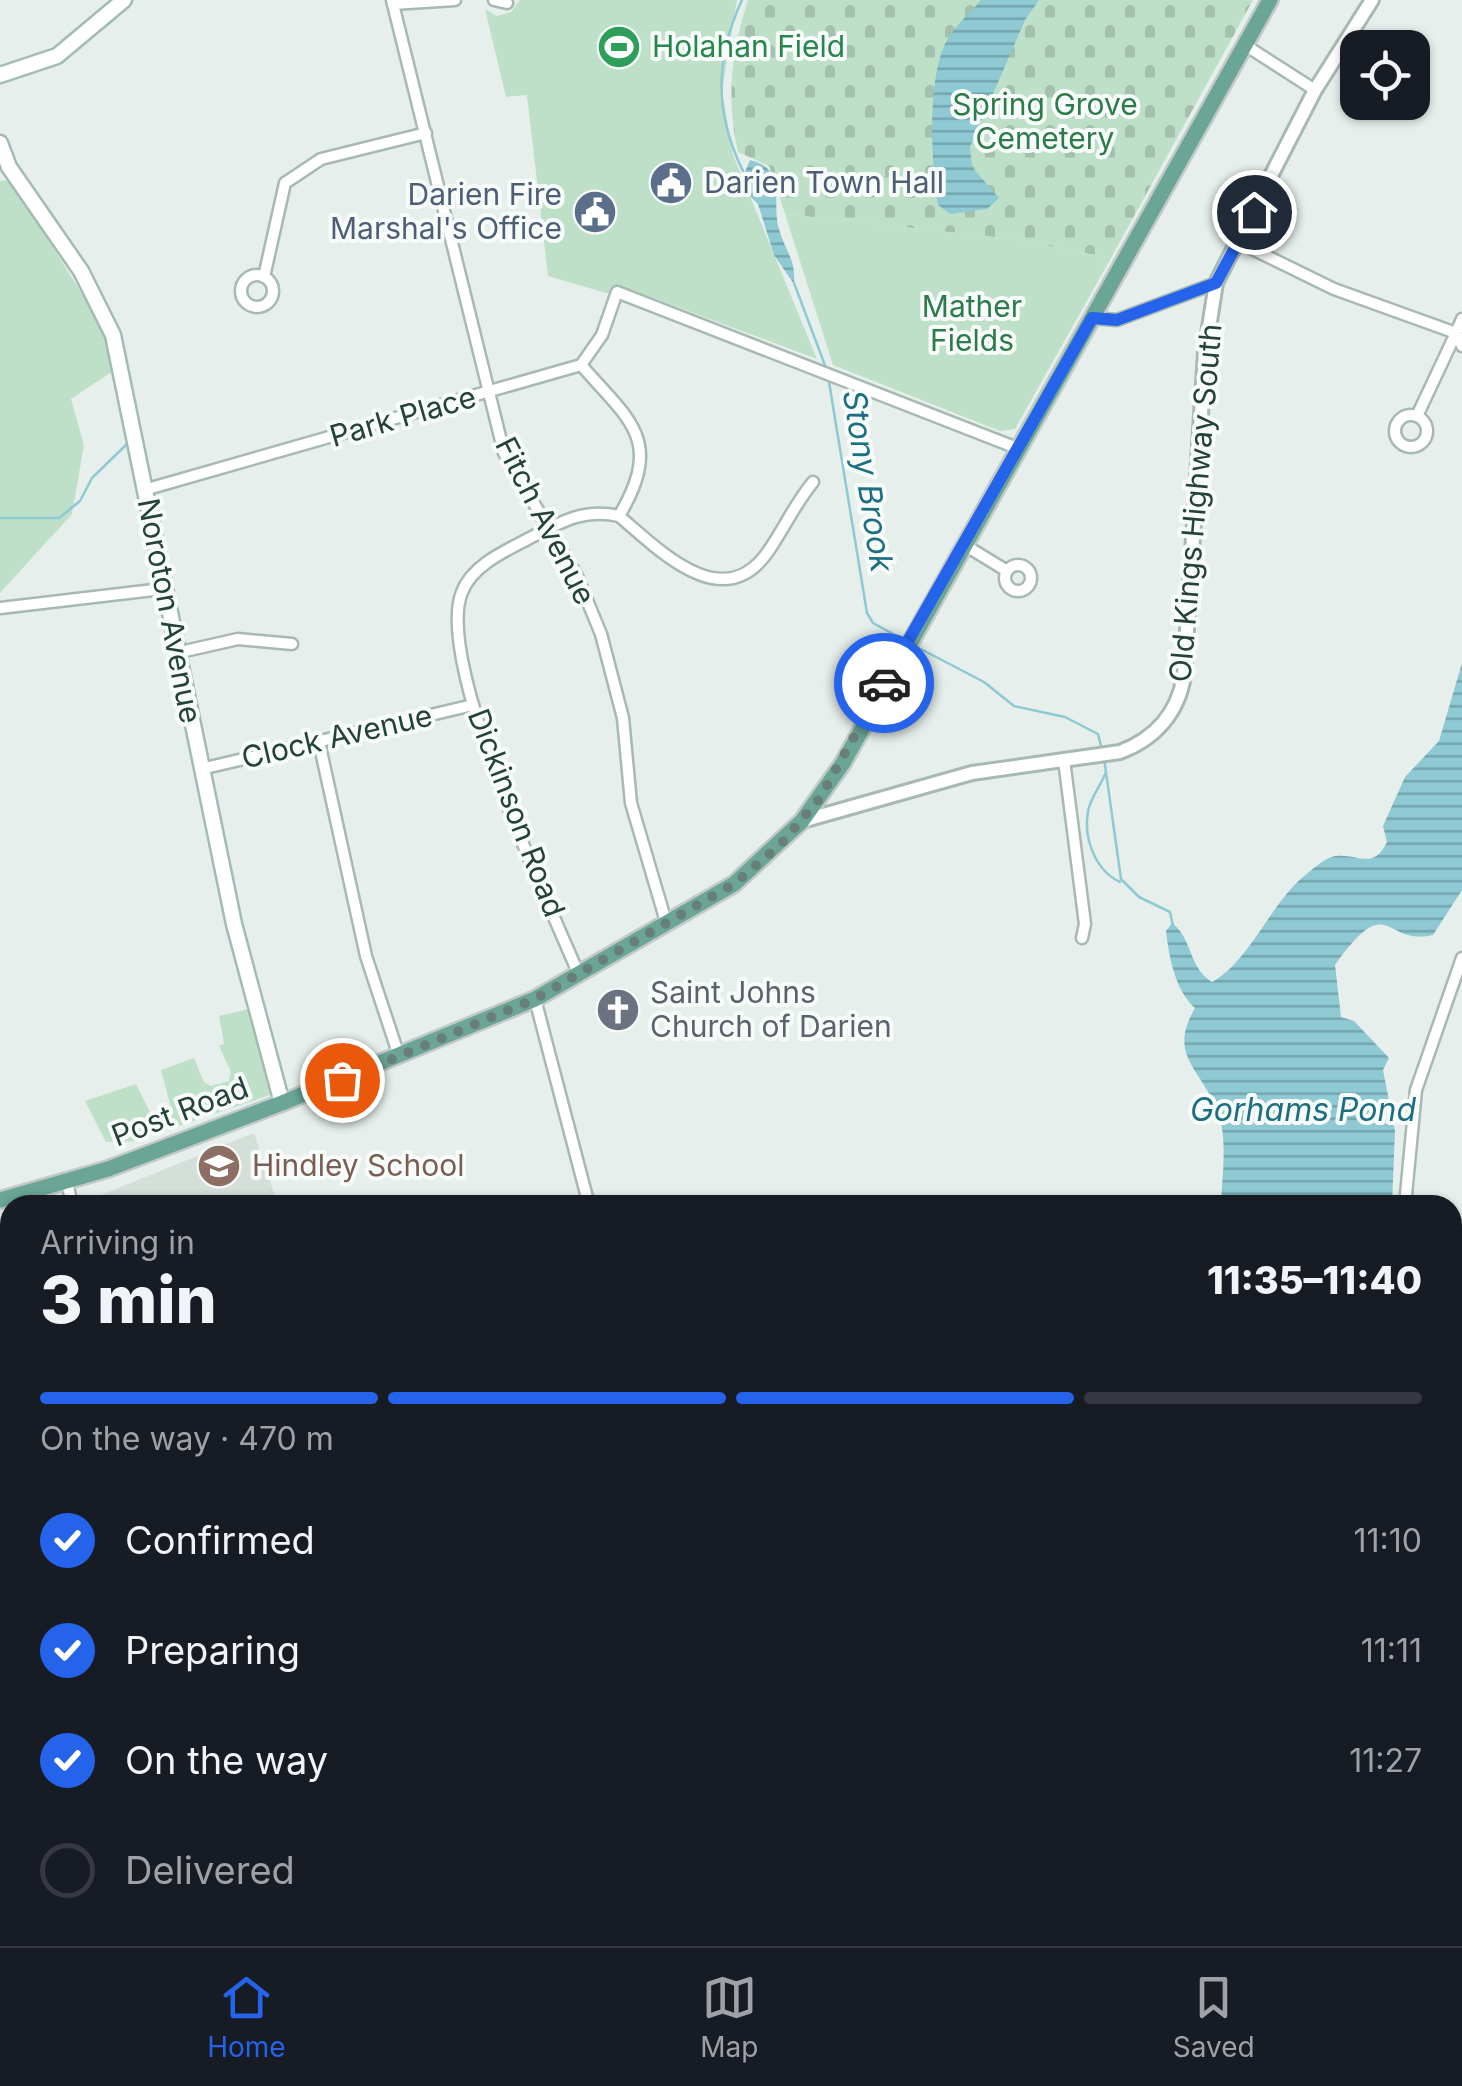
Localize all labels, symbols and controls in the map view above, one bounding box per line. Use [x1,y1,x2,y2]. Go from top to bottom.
sports icon: Holahan Field [596,24,642,70]
place label: Holahan Field [652,28,845,64]
map controls [1340,30,1430,120]
button: locate [1340,30,1430,120]
park label: Spring Grove Cemetery [952,86,1138,156]
public building icon: Darien Town Hall [648,160,694,206]
place label: Darien Town Hall [704,164,944,200]
pin [1212,170,1297,255]
place label: Darien Fire Marshal's Office [330,176,562,246]
icon: home [1227,185,1282,240]
public building icon: Darien Fire Marshal's Office [572,189,618,235]
park label: Mather Fields [922,288,1022,358]
street label: Old Kings Highway South [1161,322,1229,684]
street label: Park Place [325,378,480,454]
water label: Stony Brook [835,387,902,576]
street label: Fitch Avenue [488,431,604,610]
street label: Noroton Avenue [131,495,209,726]
courier [834,633,934,733]
icon: car [857,656,912,711]
street label: Clock Avenue [238,697,436,775]
street label: Dickinson Road [461,704,573,922]
place label: Saint Johns Church of Darien [650,974,892,1044]
church icon: Saint Johns Church of Darien [595,987,641,1033]
pin [300,1038,385,1123]
icon: bag [315,1053,370,1108]
street label: Post Road [106,1069,253,1154]
water label: Gorhams Pond [1190,1090,1416,1129]
school or university icon: Hindley School [196,1143,242,1189]
place label: Hindley School [252,1147,465,1183]
text: Arriving in [40,1223,195,1262]
text: 11:35–11:40 [1207,1257,1422,1303]
text: 3 min [40,1260,217,1339]
text: On the way · 470 m [40,1419,334,1458]
icon: check [40,1513,95,1568]
text: Confirmed [125,1517,315,1563]
text: 11:10 [1354,1521,1422,1560]
icon: check [40,1623,95,1678]
text: Preparing [125,1627,300,1673]
text: 11:11 [1361,1631,1422,1670]
icon: check [40,1733,95,1788]
text: On the way [125,1737,328,1783]
text: 11:27 [1349,1741,1422,1780]
text: Delivered [125,1847,295,1893]
tab: Home [207,1970,286,2064]
tab: Map [700,1970,758,2064]
tab: Saved [1173,1970,1255,2064]

